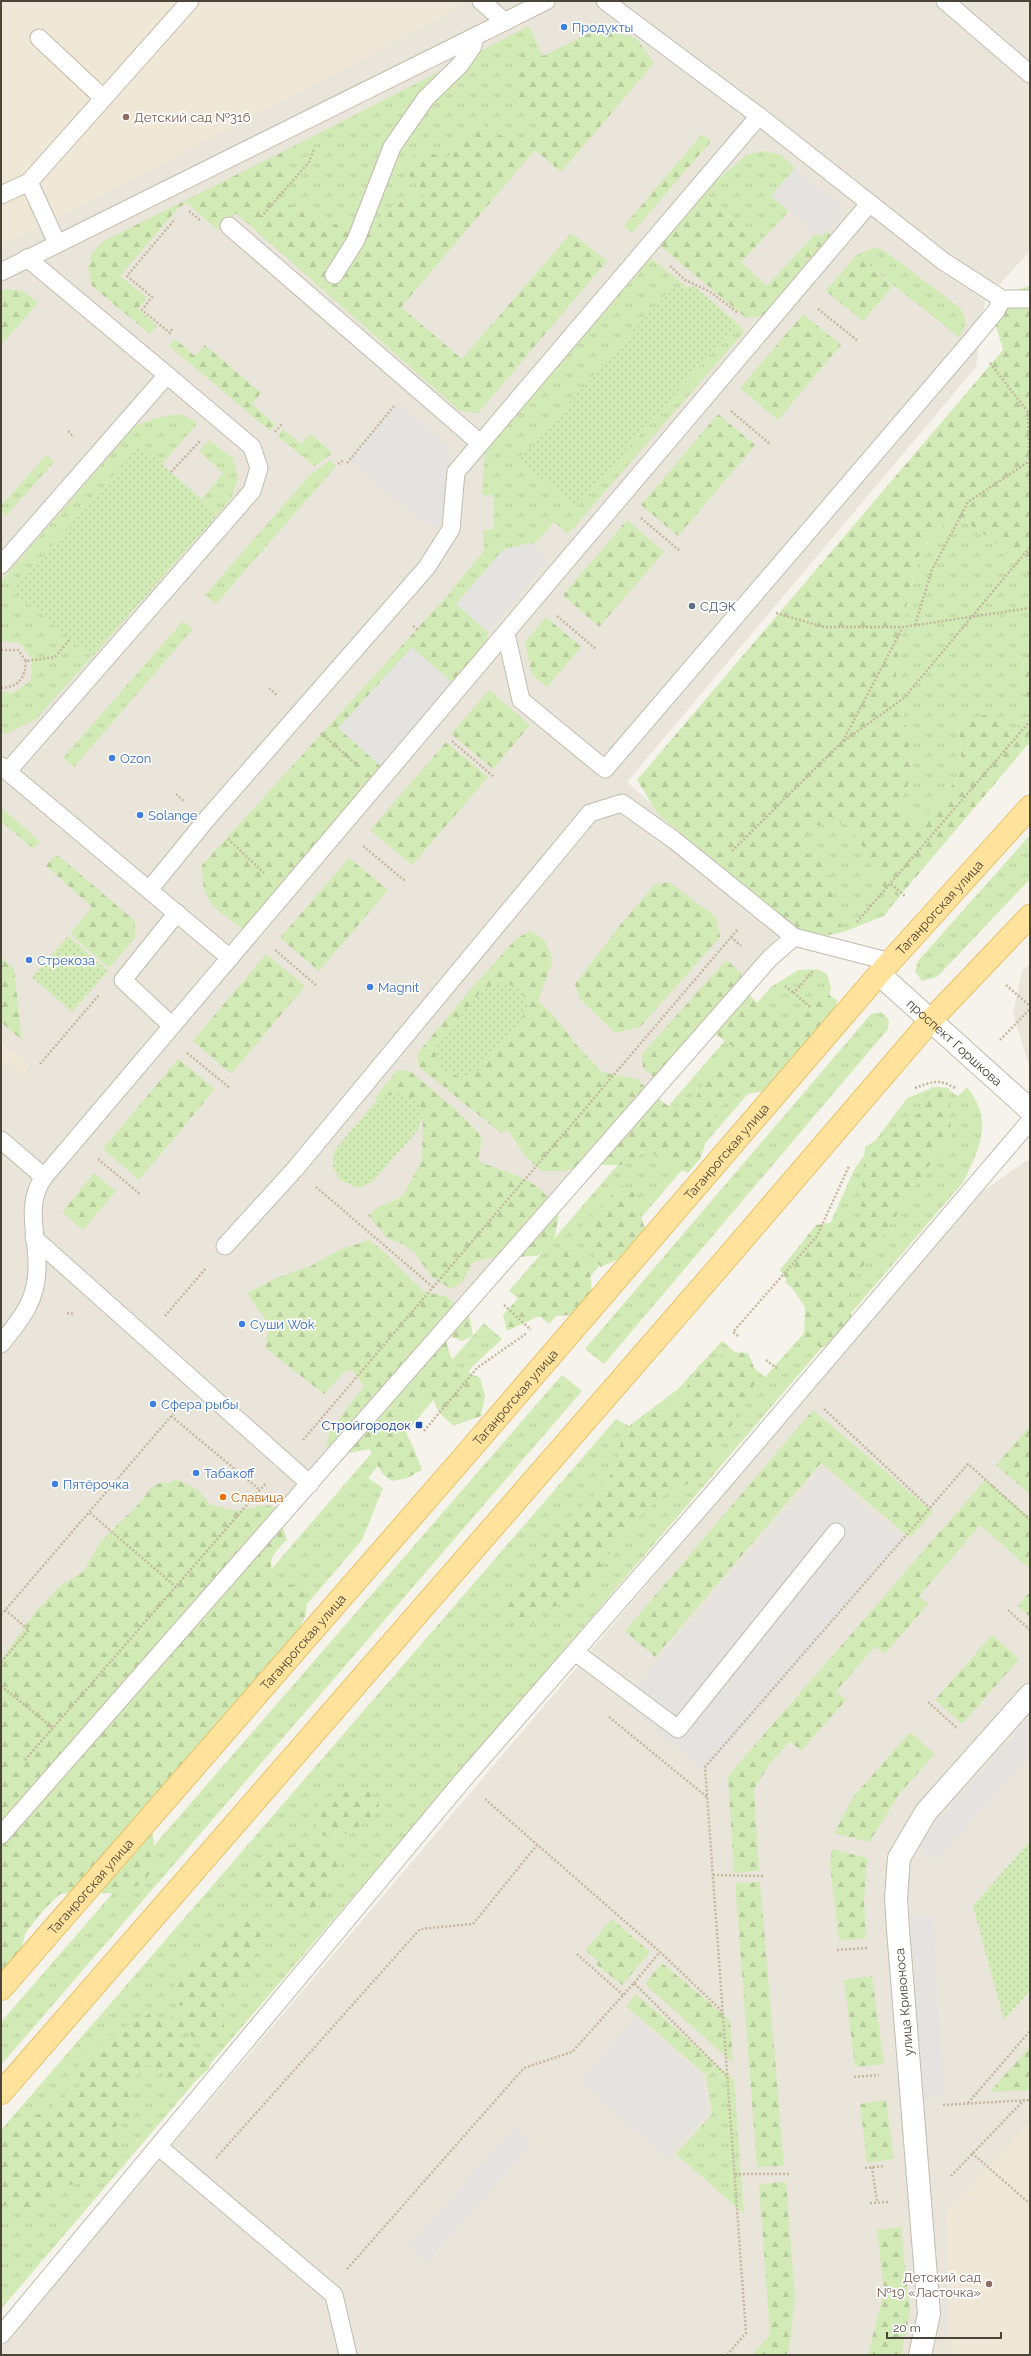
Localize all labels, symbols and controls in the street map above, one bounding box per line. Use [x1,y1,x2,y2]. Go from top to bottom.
place label: Продукты [572,20,633,35]
marker: Продукты [559,22,569,32]
place label: Детский сад №316 [134,110,251,125]
marker: Детский сад №316 [121,112,131,122]
place label: СДЭК [700,599,736,614]
marker: СДЭК [687,601,697,611]
place label: Ozon [120,751,151,766]
marker: Ozon [107,753,117,763]
place label: Solange [148,808,198,823]
marker: Solange [135,810,145,820]
street label: Таганрогская улица [893,857,986,958]
place label: Стрекоза [37,953,95,968]
marker: Стрекоза [24,955,34,965]
place label: Magnit [378,980,420,995]
marker: Magnit [365,982,375,992]
street label: проспект Горшкова [904,996,1005,1089]
street label: Таганрогская улица [681,1100,772,1203]
place label: Суши Wok [250,1317,315,1332]
marker: Суши Wok [237,1319,247,1329]
street label: Таганрогская улица [470,1346,561,1448]
place label: Сфера рыбы [161,1397,239,1412]
marker: Сфера рыбы [148,1399,158,1409]
place label: Стройгородок [322,1418,411,1433]
marker: Стройгородок [414,1420,424,1430]
place label: Табакoff [204,1466,255,1481]
marker: Табакoff [191,1468,201,1478]
place label: Пятёрочка [63,1477,129,1492]
marker: Пятёрочка [50,1479,60,1489]
place label: Славица [231,1490,284,1505]
marker: Славица [218,1492,228,1502]
street label: Таганрогская улица [257,1591,349,1693]
street label: Таганрогская улица [45,1835,136,1937]
street label: улица Кривоноса [892,1947,916,2057]
place label: Детский сад №19 «Ласточка» [877,2270,981,2300]
marker: Детский сад №19 «Ласточка» [984,2279,994,2289]
scale bar [887,2314,1001,2340]
text: 20 m [893,2321,921,2335]

